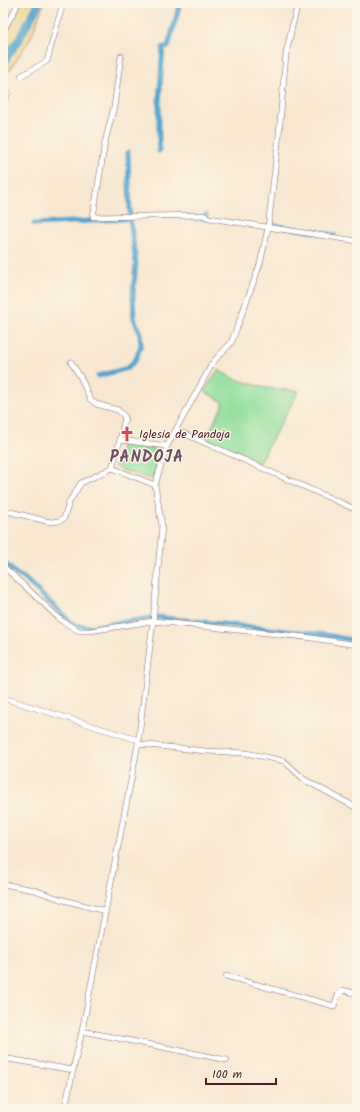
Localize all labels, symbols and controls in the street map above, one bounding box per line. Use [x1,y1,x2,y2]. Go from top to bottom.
church icon: Iglesia de Pandoja [118,425,136,443]
place label: Iglesia de Pandoja [139,425,230,444]
district label: PANDOJA [110,445,184,470]
scale bar [206,1060,276,1086]
text: 100 m [212,1065,243,1084]

